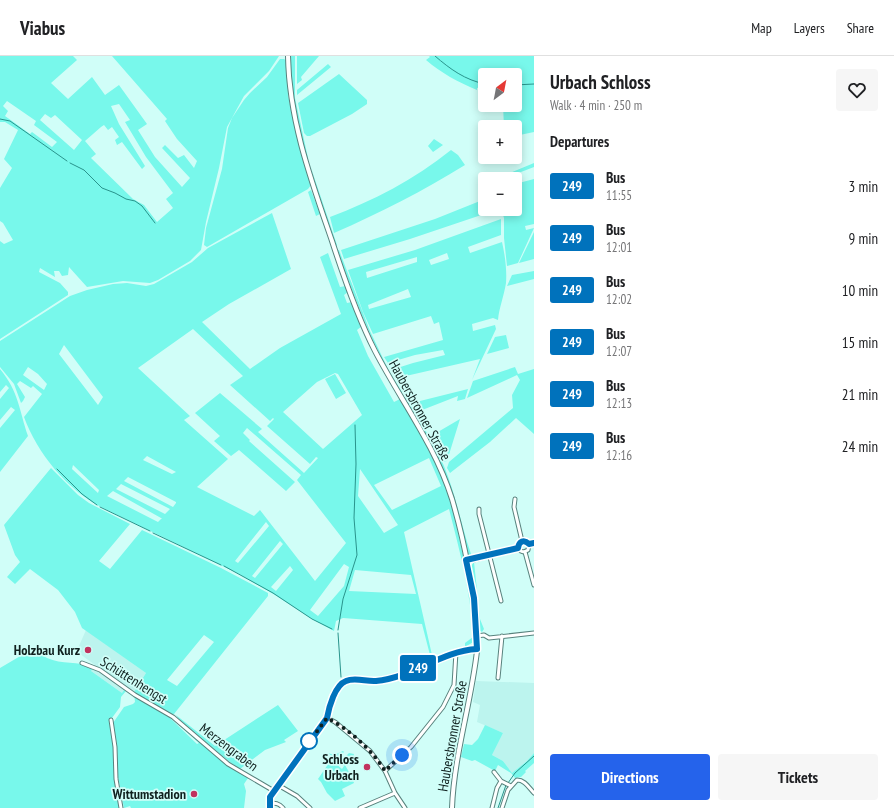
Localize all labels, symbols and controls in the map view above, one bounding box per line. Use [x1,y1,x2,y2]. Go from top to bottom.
text: Viabus [20,16,65,40]
text: Map [751,19,772,37]
text: Layers [794,19,825,37]
text: Share [847,19,874,37]
north arrow [478,68,522,112]
map controls [478,68,522,216]
button: heart [836,69,878,111]
text: Urbach Schloss [550,70,651,94]
text: Walk · 4 min · 250 m [550,97,642,114]
button: + [478,120,522,164]
text: Departures [550,132,609,151]
text: Bus [606,168,625,187]
button: − [478,172,522,216]
text: 249 [562,177,582,195]
text: 3 min [848,177,878,196]
text: 11:55 [606,187,632,204]
text: Bus [606,220,625,239]
text: 249 [562,229,582,247]
text: 9 min [848,229,878,248]
text: 12:01 [606,239,632,256]
text: Bus [606,272,625,291]
text: 249 [562,281,582,299]
text: 10 min [842,281,878,300]
text: 12:02 [606,291,632,308]
text: Bus [606,324,625,343]
text: 249 [562,333,582,351]
text: 15 min [842,333,878,352]
text: 12:07 [606,343,632,360]
street label: Haubersbronner Straße [385,357,455,464]
text: Bus [606,376,625,395]
text: 249 [562,385,582,403]
text: 21 min [842,385,878,404]
text: 12:13 [606,395,632,412]
text: Bus [606,428,625,447]
text: 249 [562,437,582,455]
text: 24 min [842,437,878,456]
text: 12:16 [606,447,632,464]
place label: Holzbau Kurz [14,641,80,659]
marker: Holzbau Kurz [83,645,93,655]
street label: Schüttenhengst [97,652,171,708]
line badge: 249 [395,655,441,681]
text: 249 [408,659,428,677]
street label: Haubersbronner Straße [433,679,471,793]
street label: Merzengraben [196,719,262,775]
unlabelled marker [300,732,318,750]
your location [392,745,412,765]
place label: Schloss Urbach [322,750,359,784]
button: Directions [550,754,710,800]
button: Tickets [718,754,878,800]
marker: Schloss Urbach [362,762,372,772]
place label: Wittumstadion [112,785,186,803]
marker: Wittumstadion [189,789,199,799]

